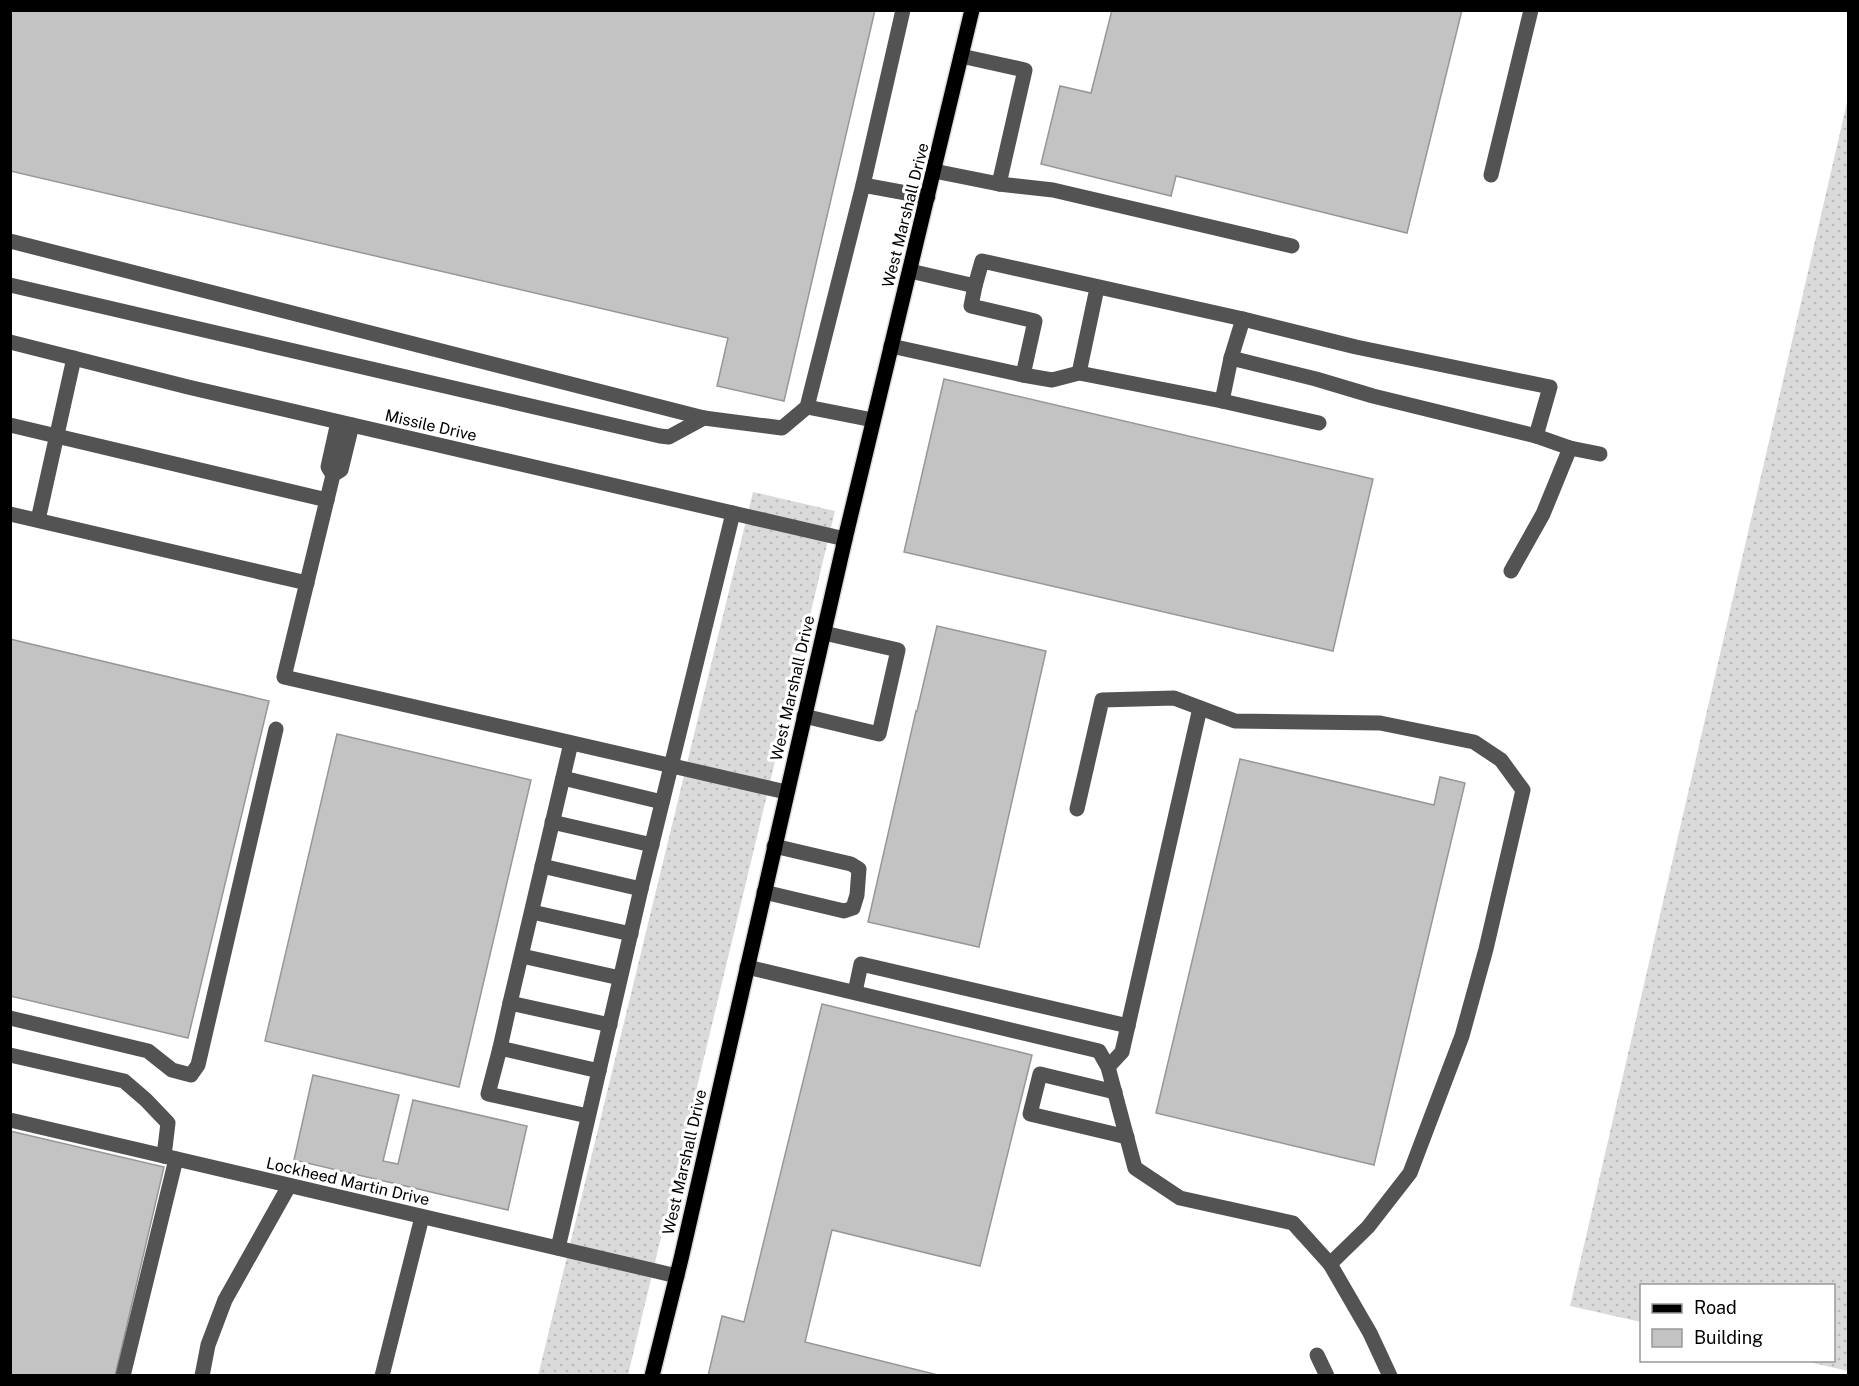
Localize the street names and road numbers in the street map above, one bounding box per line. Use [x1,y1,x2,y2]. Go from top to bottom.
street label: West Marshall Drive [878,141,933,289]
street label: Missile Drive [383,406,479,445]
street label: West Marshall Drive [767,614,818,763]
street label: West Marshall Drive [659,1088,710,1237]
street label: Lockheed Martin Drive [264,1153,431,1210]

